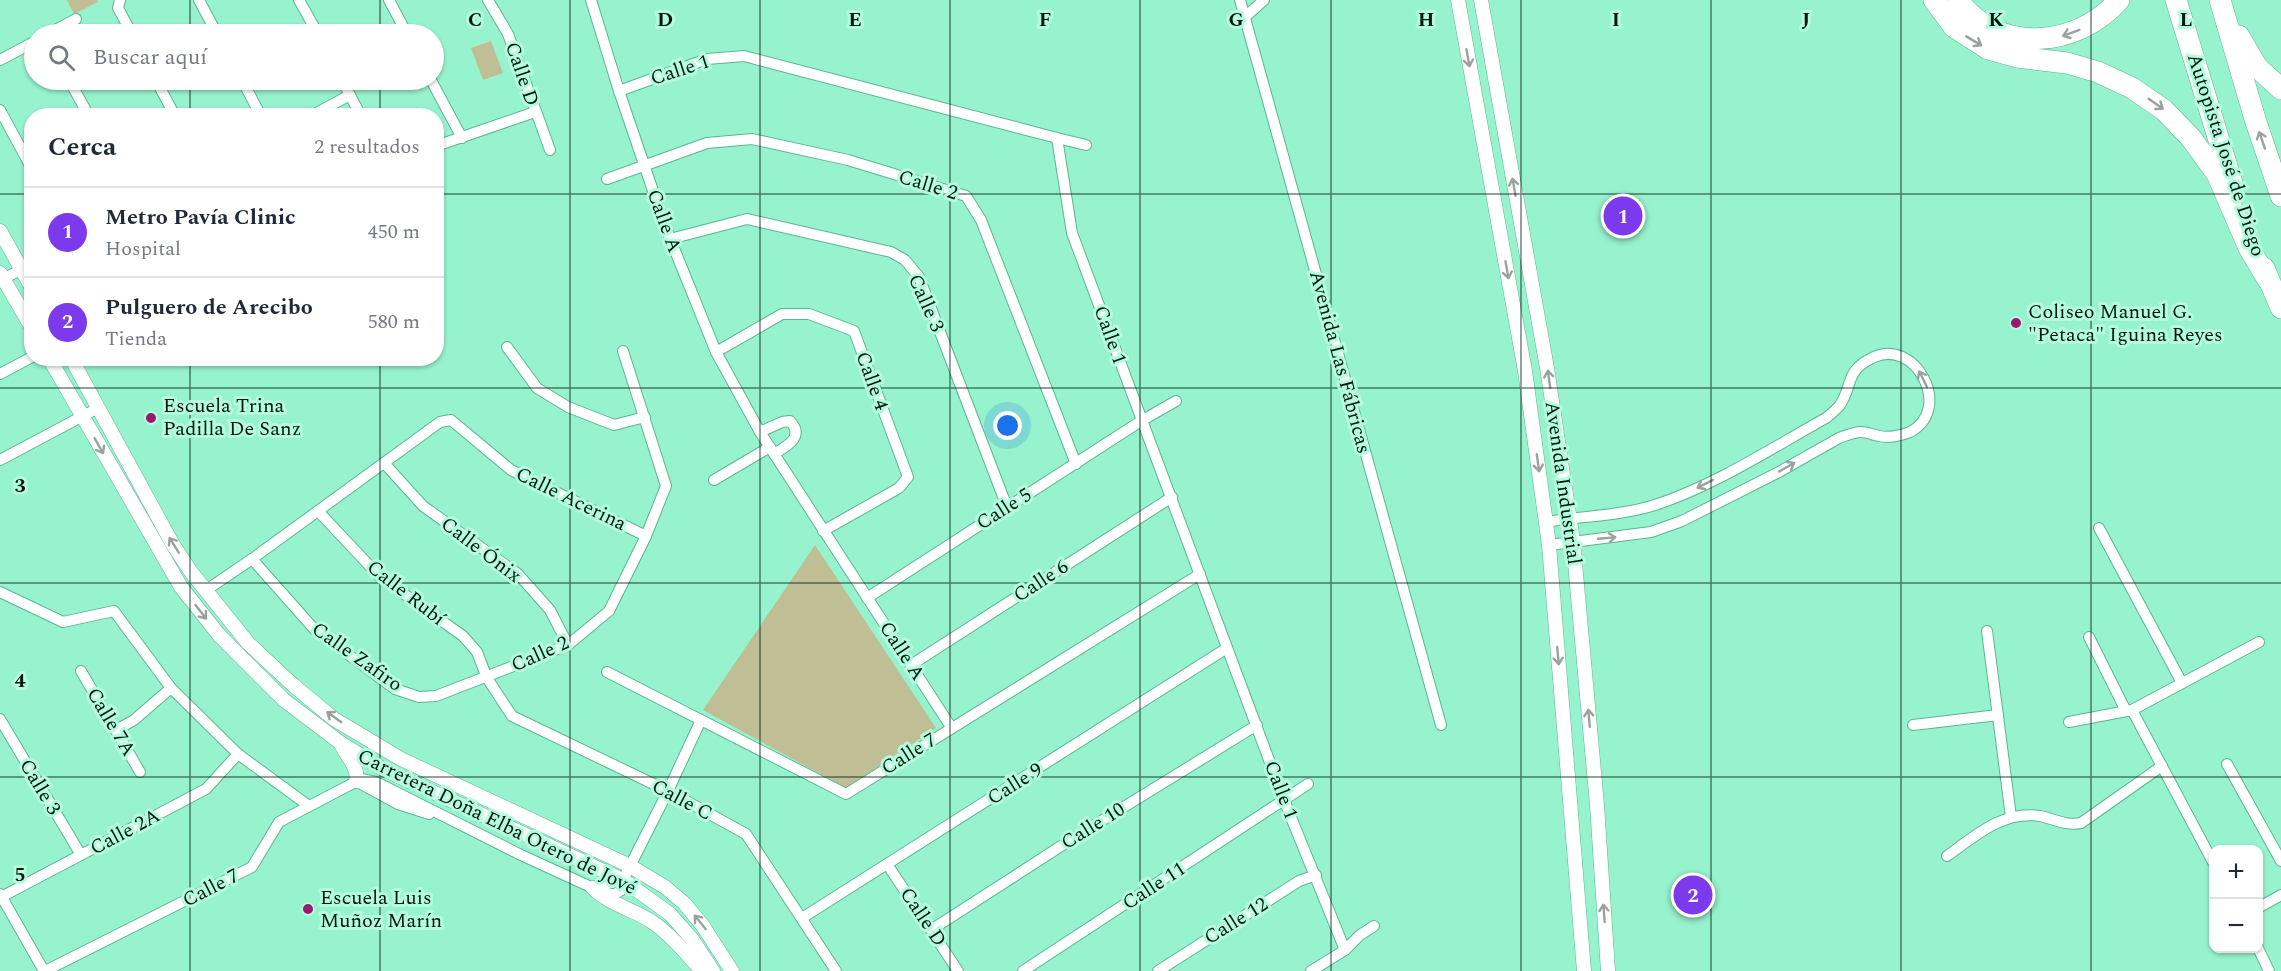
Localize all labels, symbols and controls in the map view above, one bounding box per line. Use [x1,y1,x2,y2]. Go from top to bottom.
text: C [468,5,482,35]
text: D [657,5,673,35]
text: E [848,5,862,35]
text: F [1039,5,1051,35]
text: G [1228,5,1244,35]
text: H [1418,5,1434,35]
text: I [1612,5,1620,35]
text: J [1802,5,1810,35]
text: K [1988,5,2004,35]
text: L [2180,5,2192,35]
search box [24,24,444,90]
one-way arrow [2063,28,2081,39]
one-way arrow [1965,35,1982,47]
street label: Calle D [497,38,547,110]
icon: search [45,41,78,74]
text: Buscar aquí [93,41,207,74]
street label: Calle 1 [647,46,713,94]
one-way arrow [1463,47,1474,67]
street label: Autopista José de Diego [2179,50,2273,260]
one-way arrow [2147,98,2163,110]
text: Cerca [48,127,116,167]
text: 2 resultados [314,132,420,162]
one-way arrow [2256,132,2267,150]
street label: Calle 2 [895,162,961,208]
one-way arrow [1509,177,1520,197]
street label: Calle A [639,185,689,257]
pin: 1 [1604,194,1642,238]
text: Metro Pavía Clinic [105,201,296,234]
text: 1 [62,217,73,247]
text: 450 m [368,217,420,247]
text: Hospital [105,234,181,264]
one-way arrow [1502,260,1513,279]
street label: Avenida Las Fábricas [1301,267,1379,457]
street label: Calle 3 [900,269,952,337]
text: Pulguero de Arecibo [105,291,313,324]
place label: Coliseo Manuel G. "Petaca" Iguina Reyes [2028,297,2223,350]
street label: Calle 1 [1086,301,1134,369]
text: 2 [62,307,73,337]
text: 580 m [368,307,420,337]
marker: Coliseo Manuel G. "Petaca" Iguina Reyes [2009,316,2023,330]
text: Tienda [105,324,167,354]
street label: Calle 4 [848,347,896,415]
one-way arrow [1543,369,1554,389]
one-way arrow [1917,370,1929,388]
place label: Escuela Trina Padilla De Sanz [163,391,301,444]
street label: Avenida Industrial [1537,399,1589,567]
marker: Escuela Trina Padilla De Sanz [144,411,158,425]
your location [993,411,1022,440]
one-way arrow [93,437,105,454]
one-way arrow [1532,452,1543,472]
street label: Calle Acerina [510,459,632,539]
one-way arrow [1778,461,1795,473]
text: 3 [14,471,26,501]
one-way arrow [1697,478,1714,490]
street label: Calle 5 [970,480,1038,538]
street label: Calle Ónix [434,510,528,590]
one-way arrow [1597,532,1617,543]
one-way arrow [167,537,179,554]
street label: Calle 6 [1007,552,1075,610]
street label: Calle Rubí [360,553,452,634]
one-way arrow [194,604,207,620]
street label: Calle Zafiro [305,615,409,699]
street label: Calle A [872,615,932,687]
street label: Calle 2 [506,628,574,680]
one-way arrow [1553,646,1564,666]
text: 4 [14,666,26,696]
street label: Calle 7A [79,682,143,762]
one-way arrow [1583,709,1594,729]
one-way arrow [327,711,343,724]
street label: Calle 7 [875,725,943,783]
street label: Carretera Doña Elba Otero de Jové [352,741,642,903]
street label: Calle 3 [12,753,68,821]
street label: Calle 9 [981,755,1049,813]
street label: Calle 1 [1256,756,1306,824]
street label: Calle C [646,771,718,829]
street label: Calle 10 [1055,795,1131,857]
street label: Calle 2A [85,801,165,863]
map controls [2209,845,2263,953]
button: + [2209,845,2263,899]
street label: Calle 11 [1116,854,1192,918]
text: 5 [14,860,26,890]
street label: Calle 7 [177,861,245,915]
pin: 2 [1674,872,1712,918]
street label: Calle D [892,881,954,953]
place label: Escuela Luis Muñoz Marín [320,883,442,936]
street label: Calle 12 [1198,890,1274,952]
button: − [2209,899,2263,953]
marker: Escuela Luis Muñoz Marín [301,902,315,916]
one-way arrow [1598,903,1609,923]
one-way arrow [693,915,707,930]

